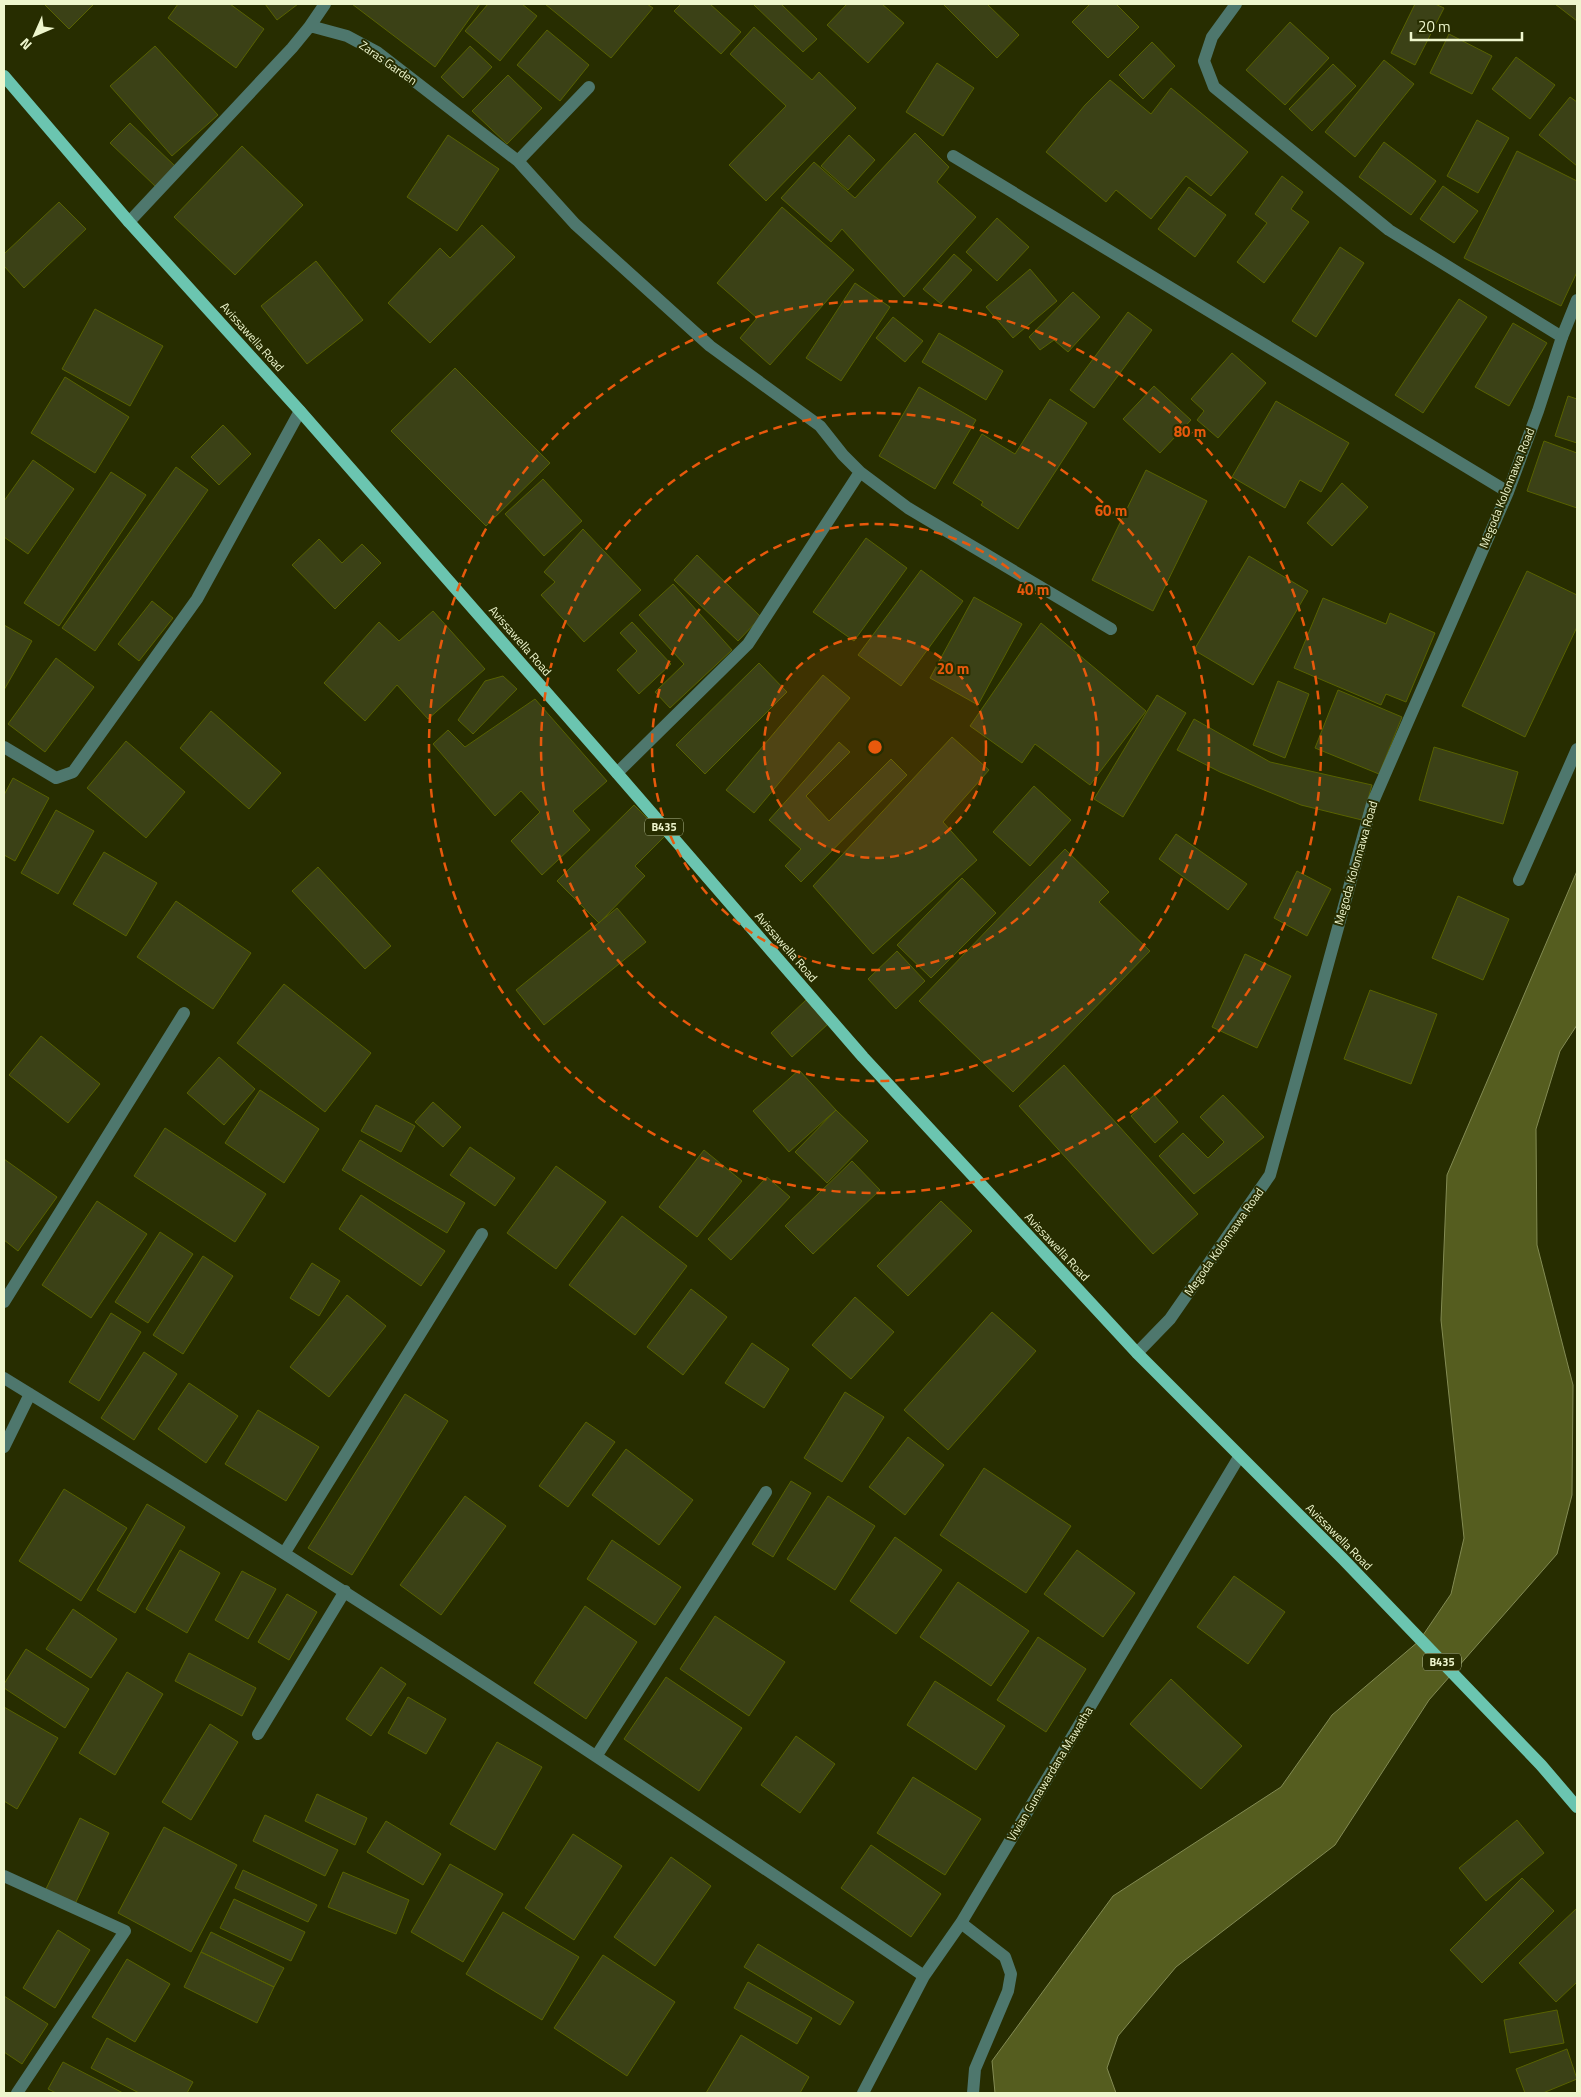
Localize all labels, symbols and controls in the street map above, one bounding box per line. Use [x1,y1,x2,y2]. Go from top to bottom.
north arrow [10,10,60,60]
scale bar [1411,10,1522,42]
text: 20 m [1418,15,1451,38]
text: N [15,34,36,55]
street label: Zaras Garden [355,36,421,90]
street label: Avissawella Road [216,298,289,376]
text: 80 m [1174,420,1206,443]
street label: Megoda Kolonnawa Road [1474,425,1539,551]
text: 60 m [1095,499,1127,522]
text: 40 m [1017,578,1049,601]
street label: Avissawella Road [484,601,556,680]
text: 20 m [937,657,969,680]
centre of rings [866,738,884,756]
street label: Megoda Kolonnawa Road [1329,799,1382,927]
road number: B435 [645,819,683,836]
street label: Avissawella Road [750,907,822,986]
street label: Megoda Kolonnawa Road [1179,1184,1268,1300]
street label: Avissawella Road [1020,1208,1094,1285]
street label: Avissawella Road [1302,1499,1377,1574]
road number: B435 [1423,1654,1461,1670]
street label: Vivian Gunawardana Mawatha [1002,1703,1097,1845]

